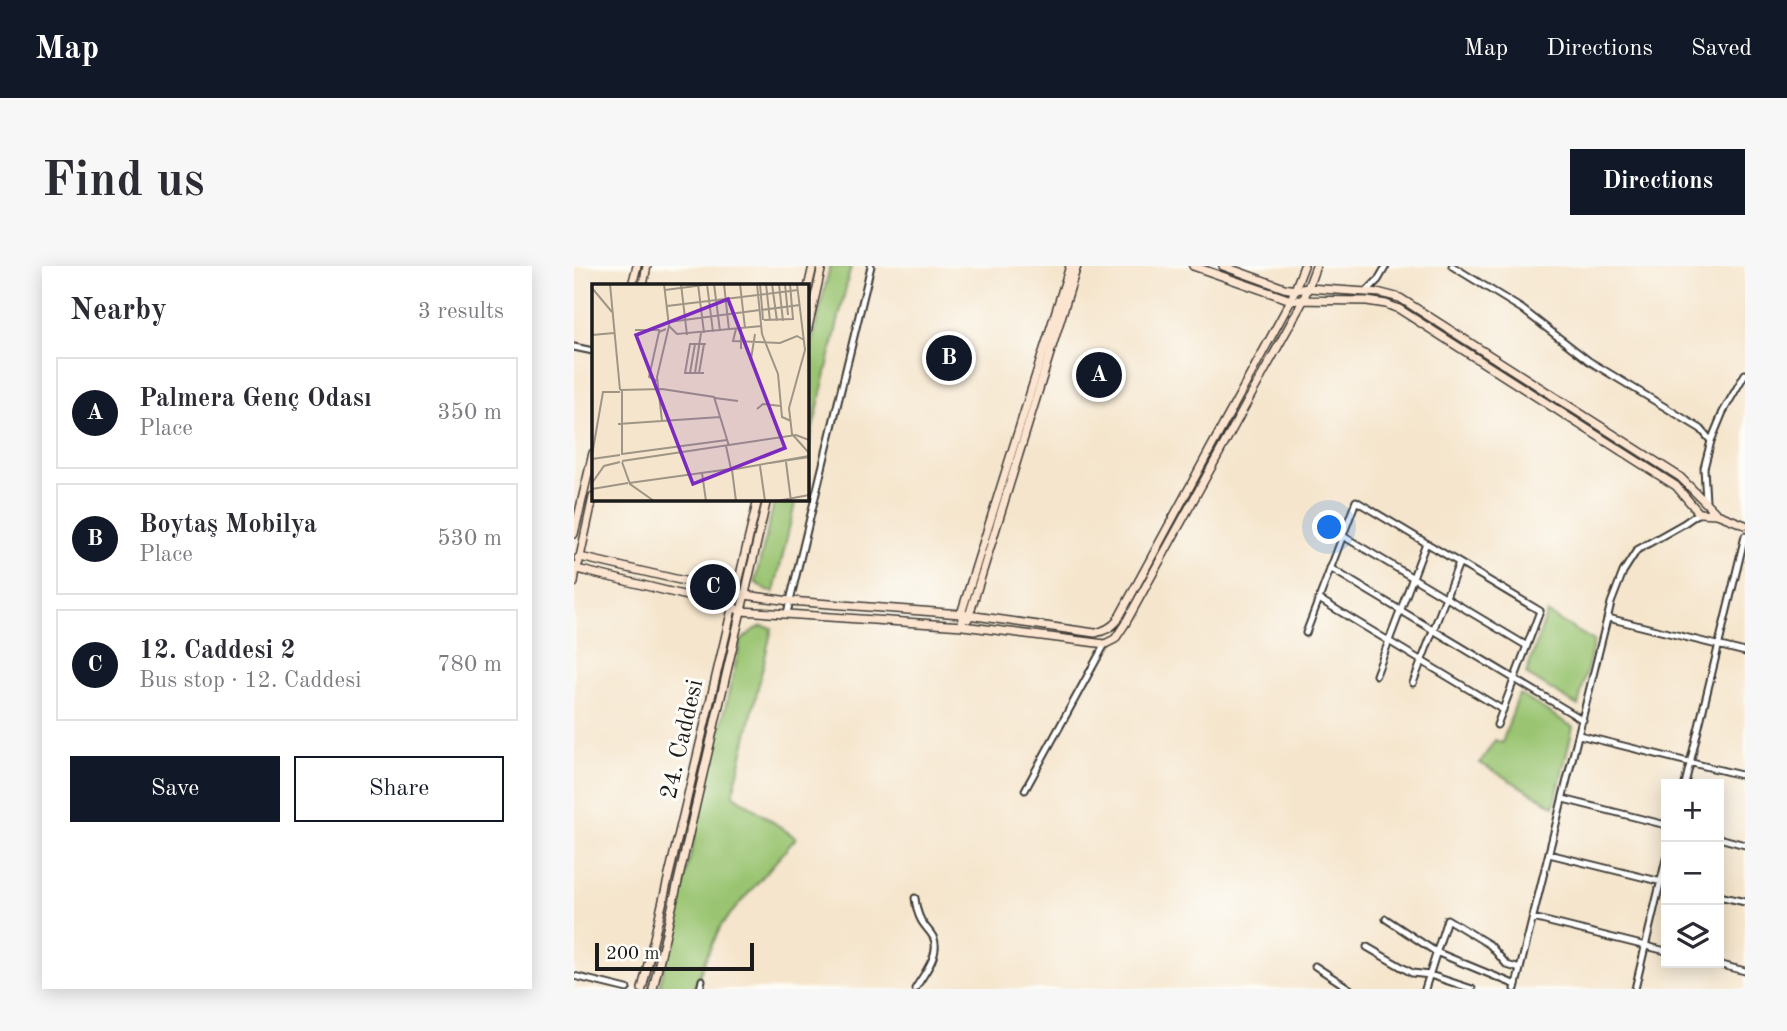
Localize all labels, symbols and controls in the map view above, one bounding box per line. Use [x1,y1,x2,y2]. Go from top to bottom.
text: Map [35,33,99,66]
text: Map [1464,37,1508,61]
text: Directions [1546,37,1653,61]
text: Saved [1691,37,1752,61]
button: Directions [1570,149,1745,215]
text: Find us [42,158,205,207]
inset map [592,284,808,500]
text: Nearby [70,296,167,326]
text: 3 results [418,300,504,323]
pin: B [926,332,972,384]
pin: A [1076,349,1122,401]
text: Palmera Genç Odası [139,386,372,412]
text: A [86,401,104,424]
text: 350 m [437,401,502,424]
text: Place [139,417,193,440]
your location [1312,510,1346,544]
text: Boytaş Mobilya [139,512,317,538]
text: B [87,527,103,550]
text: 530 m [437,527,502,550]
text: Place [139,543,193,566]
pin: C [690,561,736,613]
text: 12. Caddesi 2 [139,638,296,664]
text: C [87,653,103,676]
text: 780 m [437,653,502,676]
text: Bus stop · 12. Caddesi [139,669,361,692]
street label: 24. Caddesi [658,677,708,802]
button: Save [70,756,280,822]
button: Share [294,756,504,822]
map controls [1661,779,1724,968]
button: + [1661,779,1724,842]
button: − [1661,842,1724,905]
button: layers [1661,905,1724,968]
scale bar [595,940,754,972]
text: 200 m [606,945,659,964]

